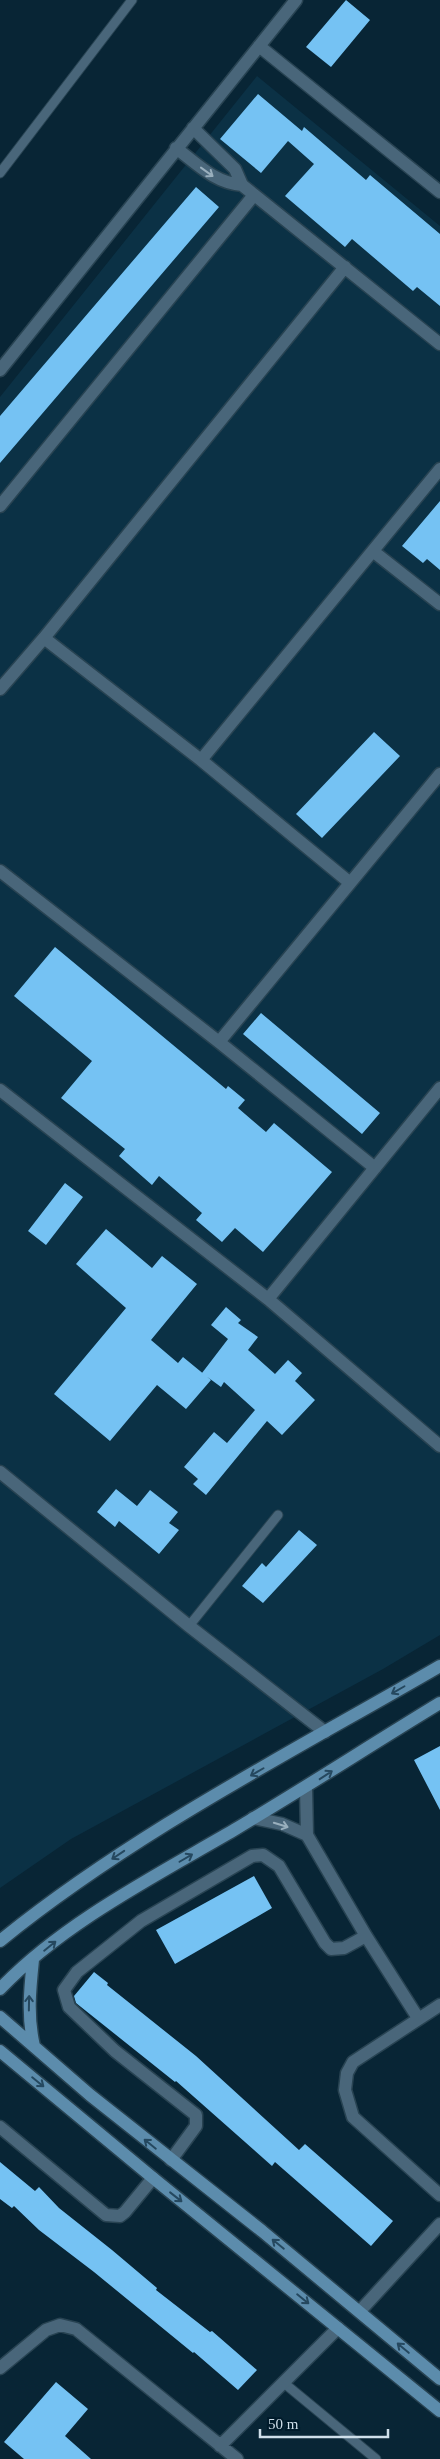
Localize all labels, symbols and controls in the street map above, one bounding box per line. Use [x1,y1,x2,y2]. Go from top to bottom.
one-way arrow [200,166,213,177]
one-way arrow [391,1686,405,1696]
one-way arrow [251,1767,265,1777]
one-way arrow [319,1770,333,1780]
one-way arrow [272,1820,288,1830]
one-way arrow [111,1850,125,1860]
one-way arrow [179,1852,193,1862]
one-way arrow [43,1940,56,1951]
one-way arrow [24,1995,34,2011]
one-way arrow [31,2077,44,2088]
one-way arrow [144,2138,157,2149]
one-way arrow [169,2192,183,2202]
one-way arrow [271,2238,284,2250]
one-way arrow [296,2294,309,2305]
one-way arrow [397,2342,410,2353]
scale bar [260,2406,388,2438]
text: 50 m [268,2416,299,2432]

